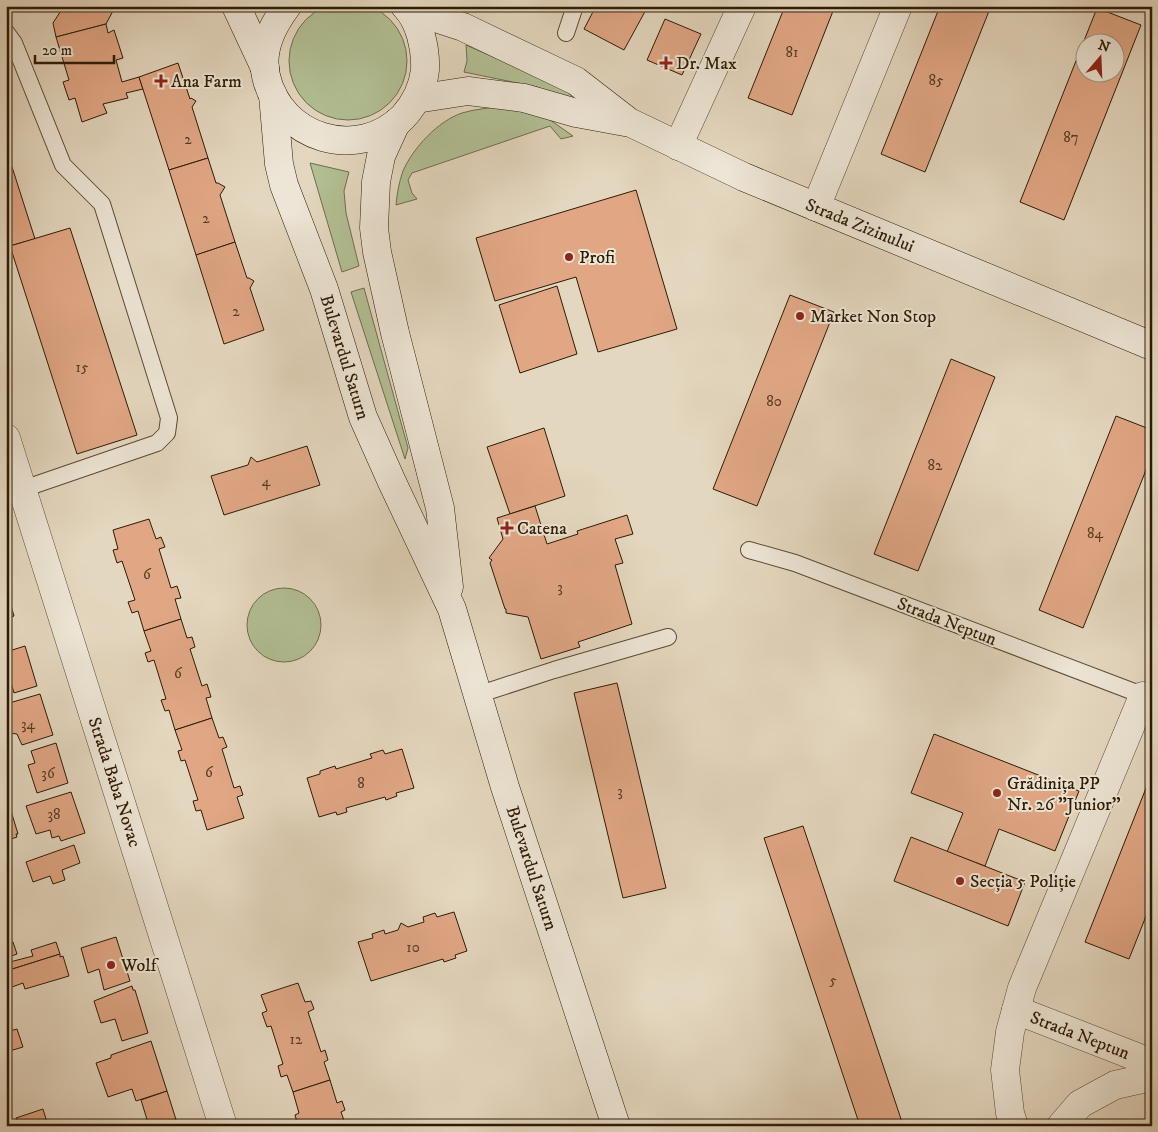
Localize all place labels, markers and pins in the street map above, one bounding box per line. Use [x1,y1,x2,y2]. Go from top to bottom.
place label: Dr. Max [676,53,737,75]
marker: Dr. Max [660,57,672,69]
place label: Ana Farm [171,71,242,93]
marker: Ana Farm [155,75,167,87]
place label: Profi [579,247,615,269]
marker: Profi [563,251,575,263]
place label: Market Non Stop [810,306,936,328]
marker: Market Non Stop [794,310,806,322]
place label: Catena [517,518,567,540]
marker: Catena [501,522,513,534]
place label: Grădinița PP Nr. 26 "Junior" [1007,773,1121,816]
marker: Grădinița PP Nr. 26 "Junior" [991,787,1003,799]
place label: Secția 5 Poliție [970,871,1076,893]
marker: Secția 5 Poliție [954,875,966,887]
place label: Wolf [120,955,160,977]
marker: Wolf [105,959,117,971]

